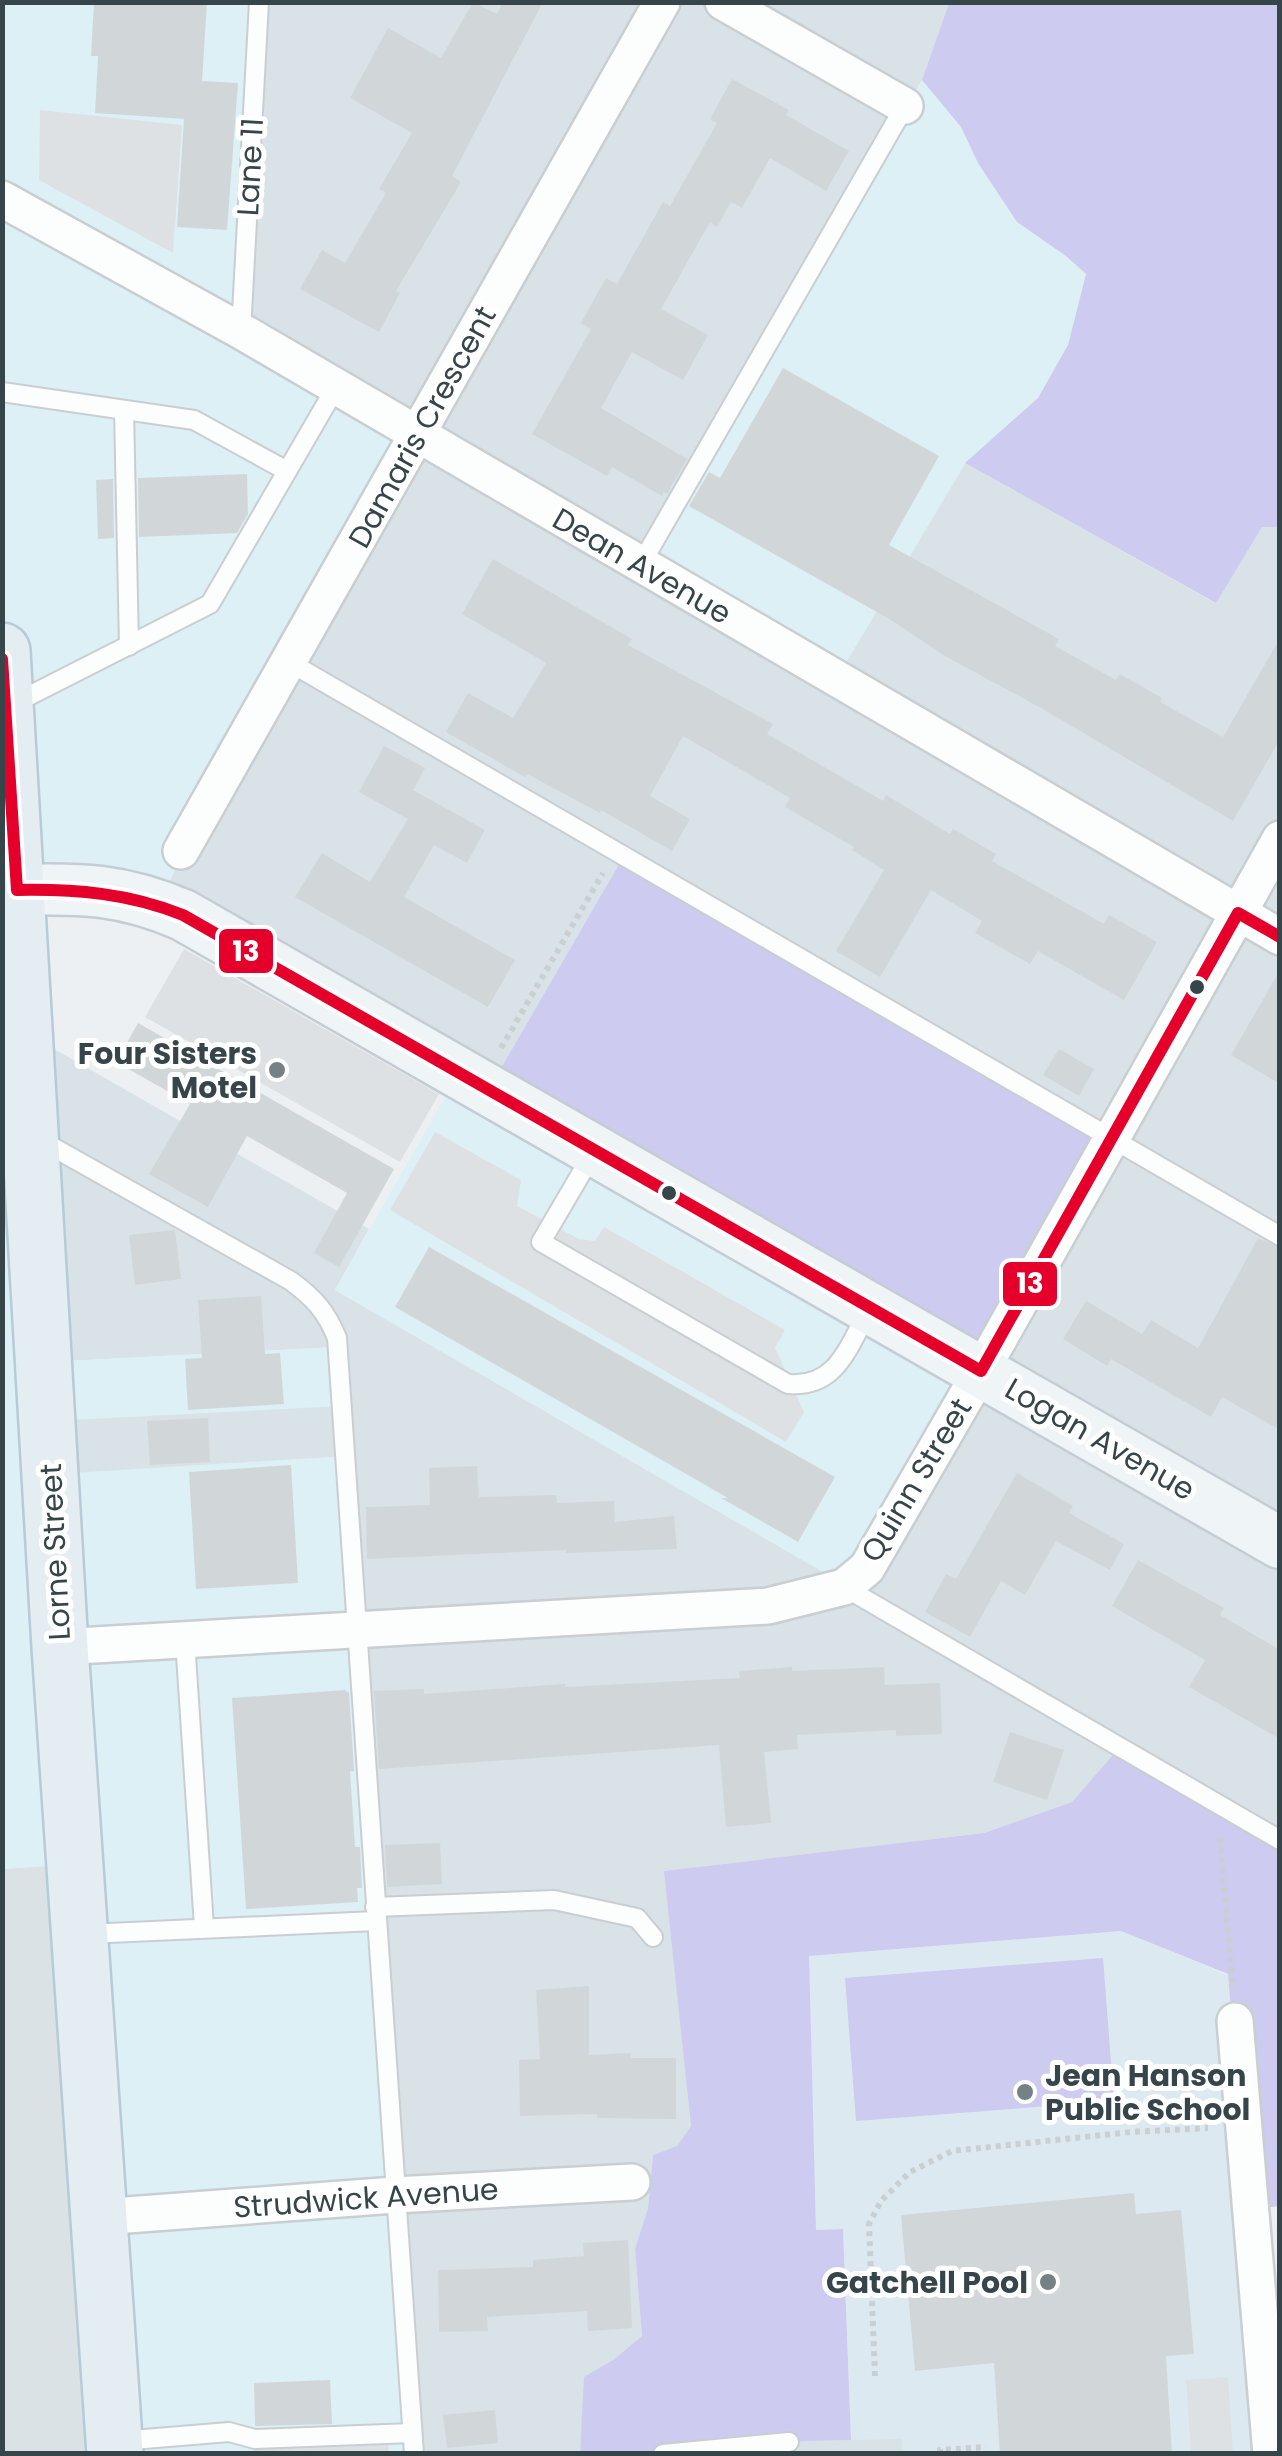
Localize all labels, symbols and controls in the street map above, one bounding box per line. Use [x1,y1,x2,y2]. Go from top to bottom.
street label: Lane 11 [226,117,274,217]
street label: Damaris Crescent [338,298,506,556]
street label: Dean Avenue [545,497,739,635]
line badge: 13 [217,927,275,975]
text: 13 [232,932,260,971]
unlabelled marker [1187,977,1207,997]
place label: Four Sisters Motel [78,1032,257,1109]
marker: Four Sisters Motel [266,1059,288,1081]
unlabelled marker [659,1183,679,1203]
line badge: 13 [1001,1260,1059,1308]
text: 13 [1016,1264,1044,1303]
street label: Logan Avenue [997,1367,1203,1511]
street label: Quinn Street [850,1390,982,1570]
street label: Lorne Street [29,1462,81,1642]
place label: Jean Hanson Public School [1045,2054,1250,2131]
marker: Jean Hanson Public School [1014,2081,1036,2103]
street label: Strudwick Avenue [232,2167,500,2229]
place label: Gatchell Pool [826,2261,1028,2304]
marker: Gatchell Pool [1037,2271,1059,2293]

